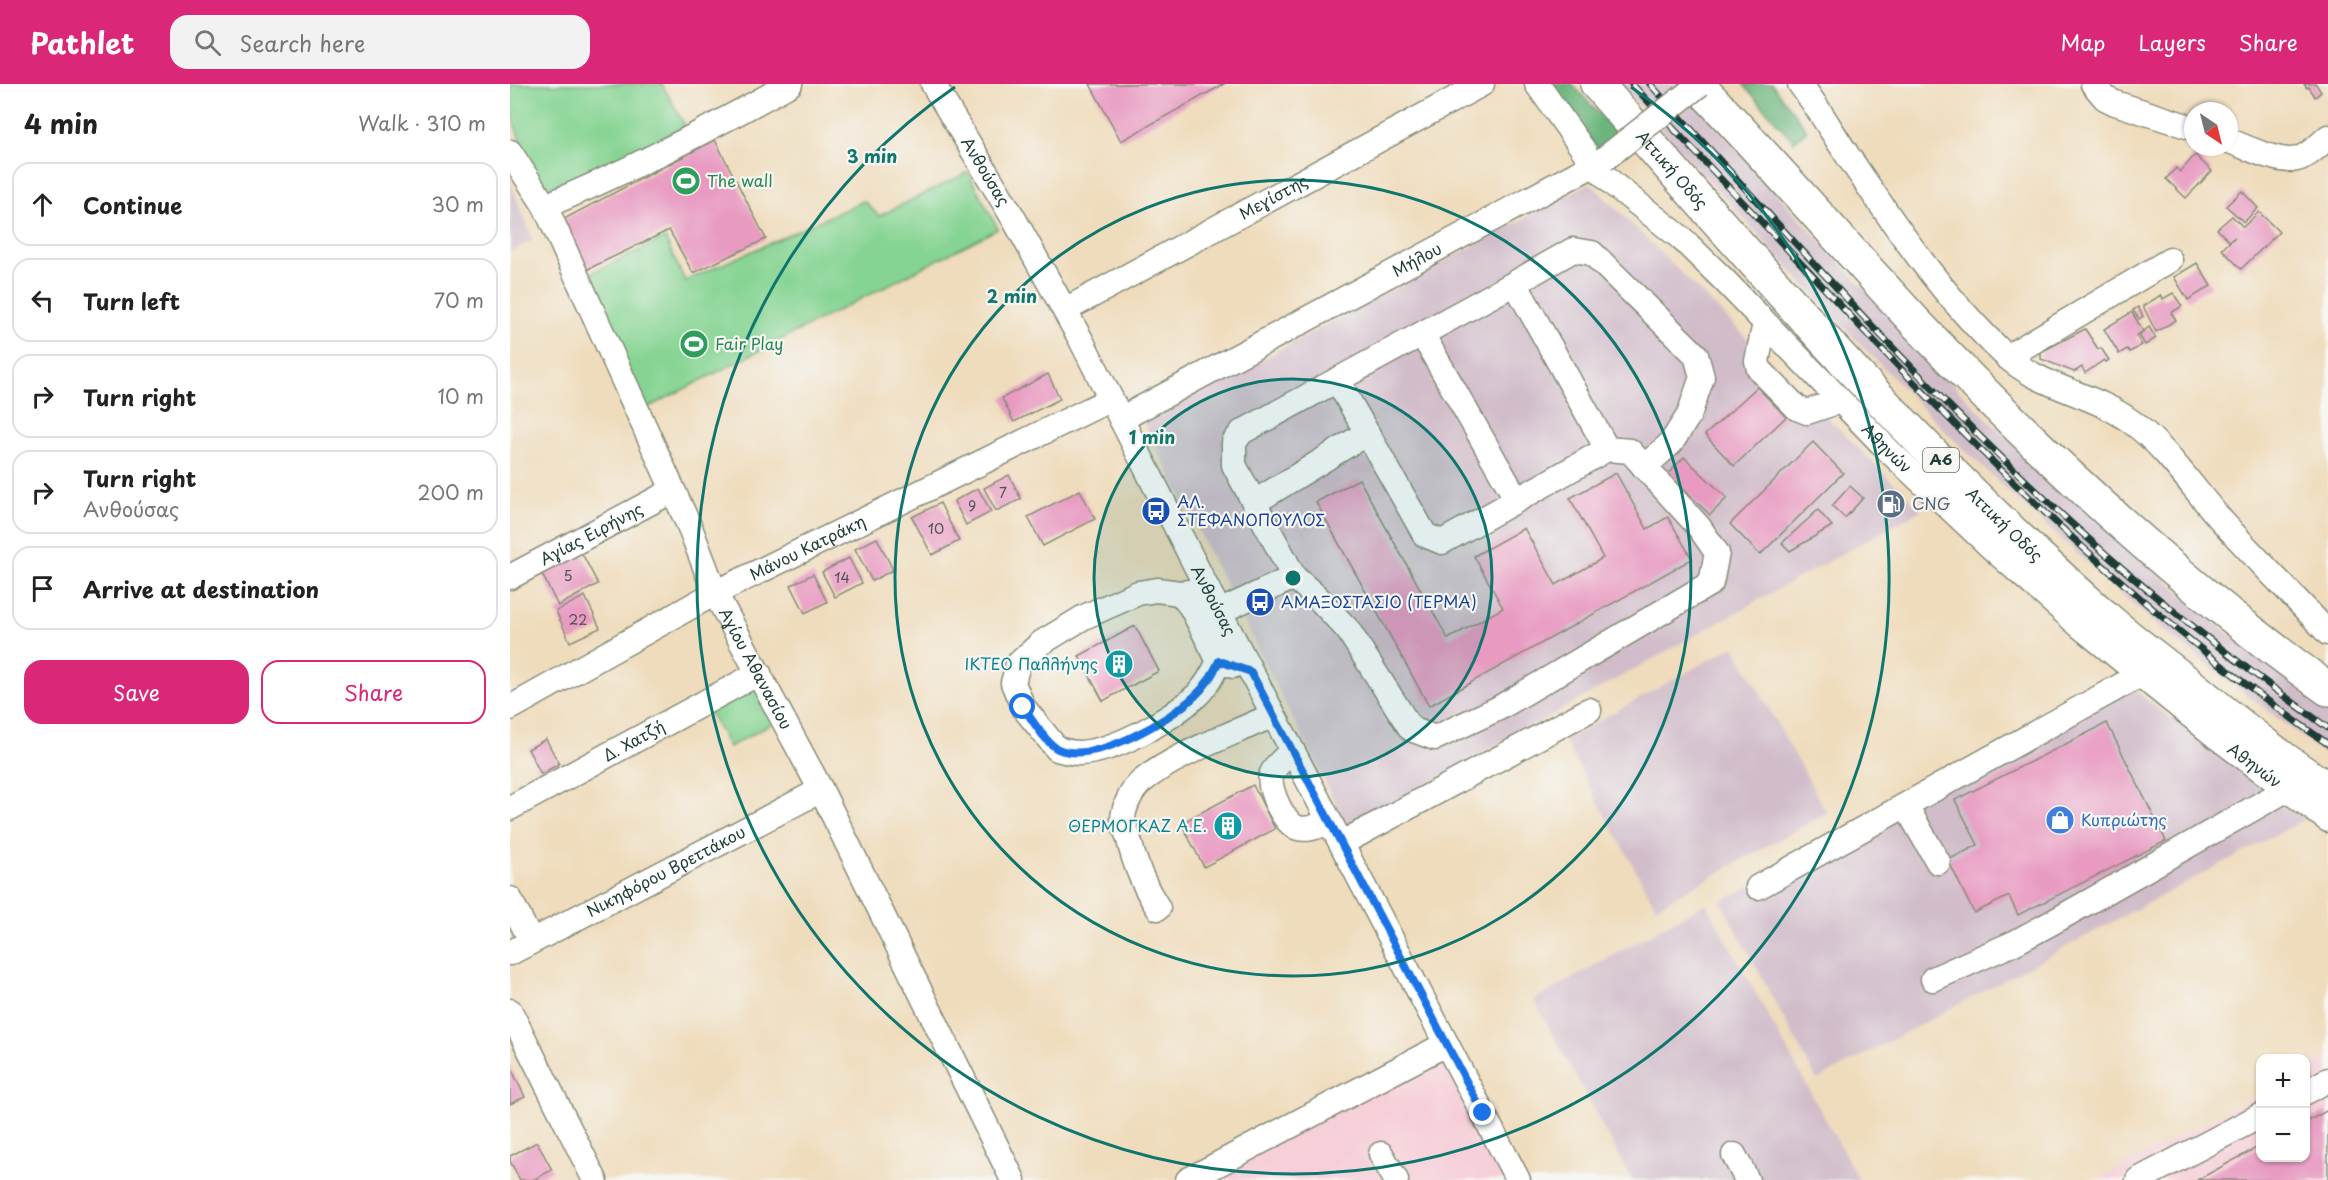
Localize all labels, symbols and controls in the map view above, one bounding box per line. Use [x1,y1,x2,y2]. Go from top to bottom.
search box [170,15,590,69]
text: Pathlet [30,21,134,64]
icon: search [191,26,224,59]
text: Search here [239,26,365,59]
text: Map [2061,26,2105,58]
text: Layers [2138,26,2206,58]
text: Share [2239,26,2298,58]
north arrow [2184,102,2238,156]
text: 4 min [24,104,98,143]
text: Walk · 310 m [358,108,486,138]
street label: Αττική Οδός [1632,124,1714,214]
street label: Ανθούσας [956,132,1016,210]
text: 3 min [847,142,897,169]
sports icon: The wall [670,165,702,197]
place label: The wall [707,168,773,192]
street label: Μεγίστης [1234,168,1312,225]
icon: ahead [26,188,59,221]
text: Continue [83,188,182,221]
text: 30 m [431,189,484,219]
street label: Μήλου [1387,236,1445,282]
text: 2 min [987,282,1037,309]
icon: left [26,284,59,317]
text: Turn left [83,284,180,317]
text: 70 m [434,285,484,315]
sports icon: Fair Play [678,328,710,360]
place label: Fair Play [715,331,783,355]
icon: right [26,380,59,413]
text: Turn right [83,380,196,413]
text: 10 m [437,381,484,411]
street label: Αθηνών [1857,417,1918,478]
text: 1 min [1129,423,1175,450]
road number: Α6 [1923,448,1959,472]
text: Turn right [83,461,196,494]
icon: right [26,476,59,509]
text: 200 m [417,477,484,507]
street label: Αττική Οδός [1961,481,2049,566]
house number: 7 [999,482,1007,503]
fuel station icon: CNG [1875,488,1907,520]
place label: ΑΛ. ΣΤΕΦΑΝΟΠΟΥΛΟΣ [1177,489,1325,531]
place label: CNG [1912,491,1951,515]
text: Ανθούσας [83,494,179,524]
house number: 9 [968,495,976,516]
bus stop icon: ΑΛ. ΣΤΕΦΑΝΟΠΟΥΛΟΣ [1140,495,1172,527]
street label: Αγίας Ειρήνης [535,496,647,570]
street label: Μάνου Κατράκη [745,508,869,585]
house number: 10 [928,518,944,539]
street label: Ανθούσας [1186,560,1243,640]
house number: 5 [563,565,573,586]
house number: 14 [834,567,850,588]
centre of rings [1283,568,1303,588]
icon: arrive [26,572,59,605]
text: Arrive at destination [83,572,319,605]
bus stop icon: ΑΜΑΞΟΣΤΑΣΙΟ (ΤΕΡΜΑ) [1244,586,1276,618]
place label: ΑΜΑΞΟΣΤΑΣΙΟ (ΤΕΡΜΑ) [1281,589,1477,613]
street label: Αγίου Αθανασίου [714,603,799,733]
house number: 22 [569,609,587,630]
building icon: ΙΚΤΕΟ Παλλήνης [1103,648,1135,680]
place label: ΙΚΤΕΟ Παλλήνης [965,651,1098,675]
button: Save [24,660,249,724]
button: Share [261,660,486,724]
route start [1009,693,1035,719]
street label: Δ. Χατζή [598,713,669,766]
street label: Αθηνών [2223,736,2287,793]
shop icon: Κυπριώτης [2044,804,2076,836]
place label: Κυπριώτης [2081,807,2167,831]
building icon: ΘΕΡΜΟΓΚΑΖ Α.Ε. [1212,810,1244,842]
place label: ΘΕΡΜΟΓΚΑΖ Α.Ε. [1068,813,1207,837]
street label: Νικηφόρου Βρεττάκου [582,819,749,922]
map controls [2256,1054,2310,1162]
button: + [2256,1054,2310,1108]
route end [1469,1099,1495,1125]
button: − [2256,1108,2310,1162]

